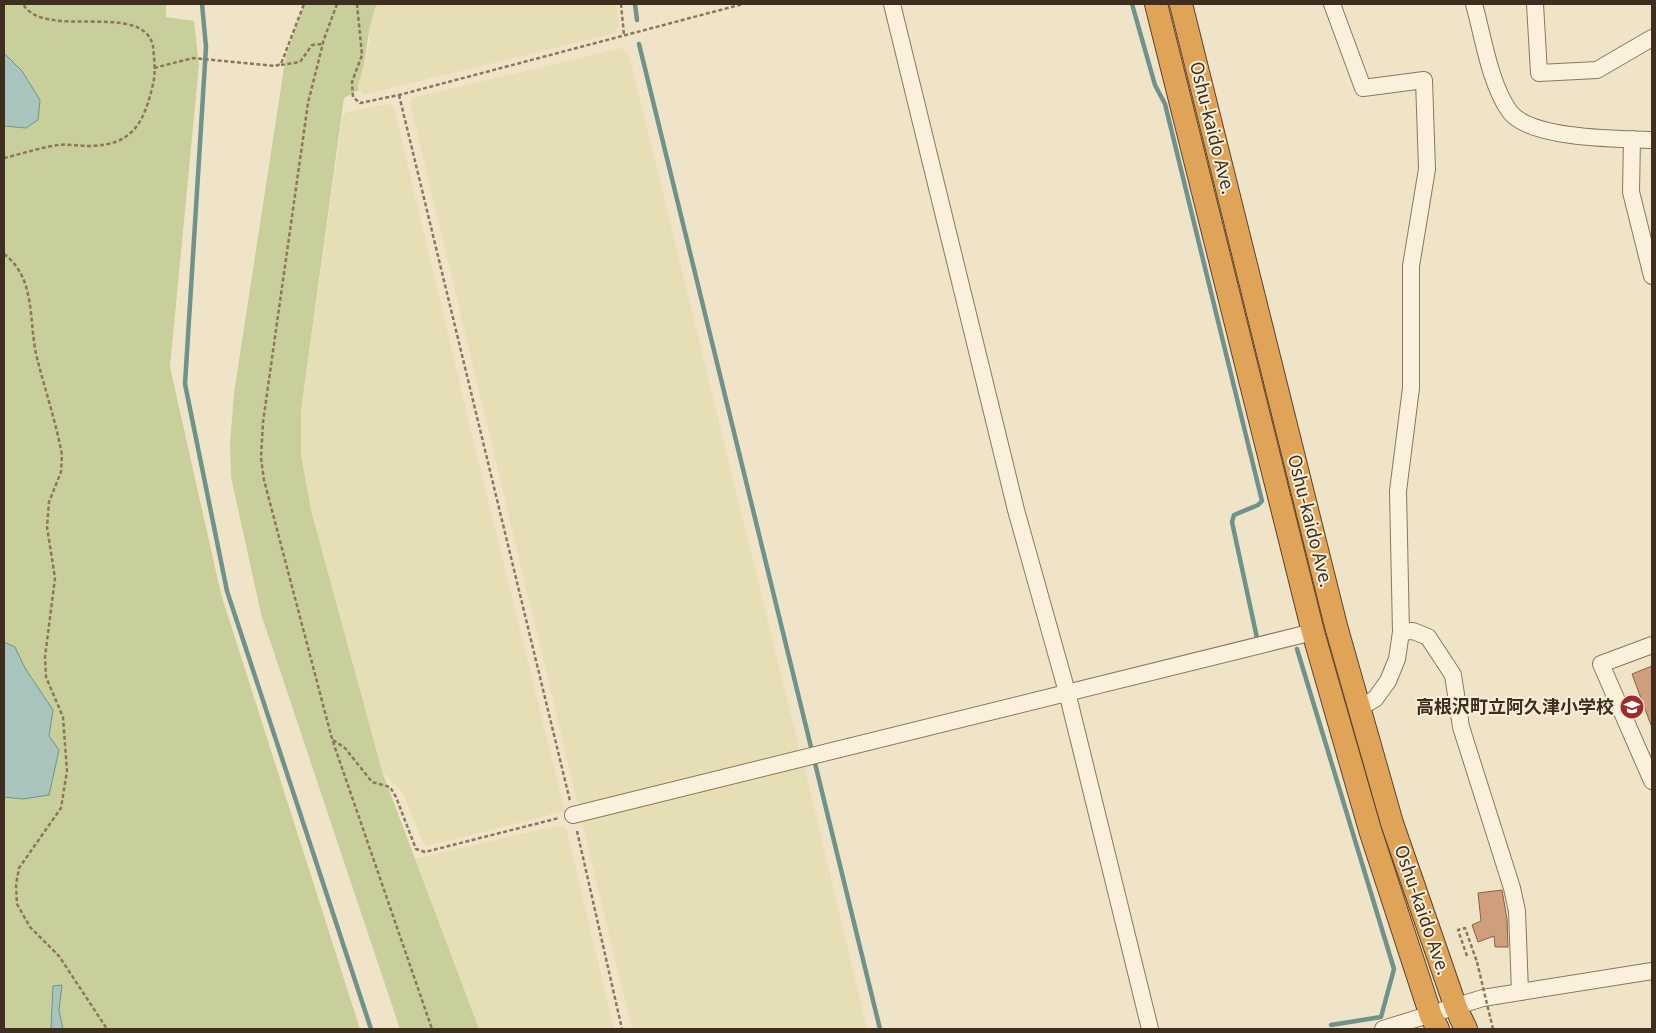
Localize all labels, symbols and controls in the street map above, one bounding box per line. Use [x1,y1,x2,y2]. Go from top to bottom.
street label: Oshu-kaido Ave. [1185,59,1243,197]
street label: Oshu-kaido Ave. [1283,452,1341,590]
place label: 高根沢町立阿久津小学校 [1416,692,1614,718]
school or university icon: 高根沢町立阿久津小学校 [1619,694,1645,720]
street label: Oshu-kaido Ave. [1390,841,1458,978]

